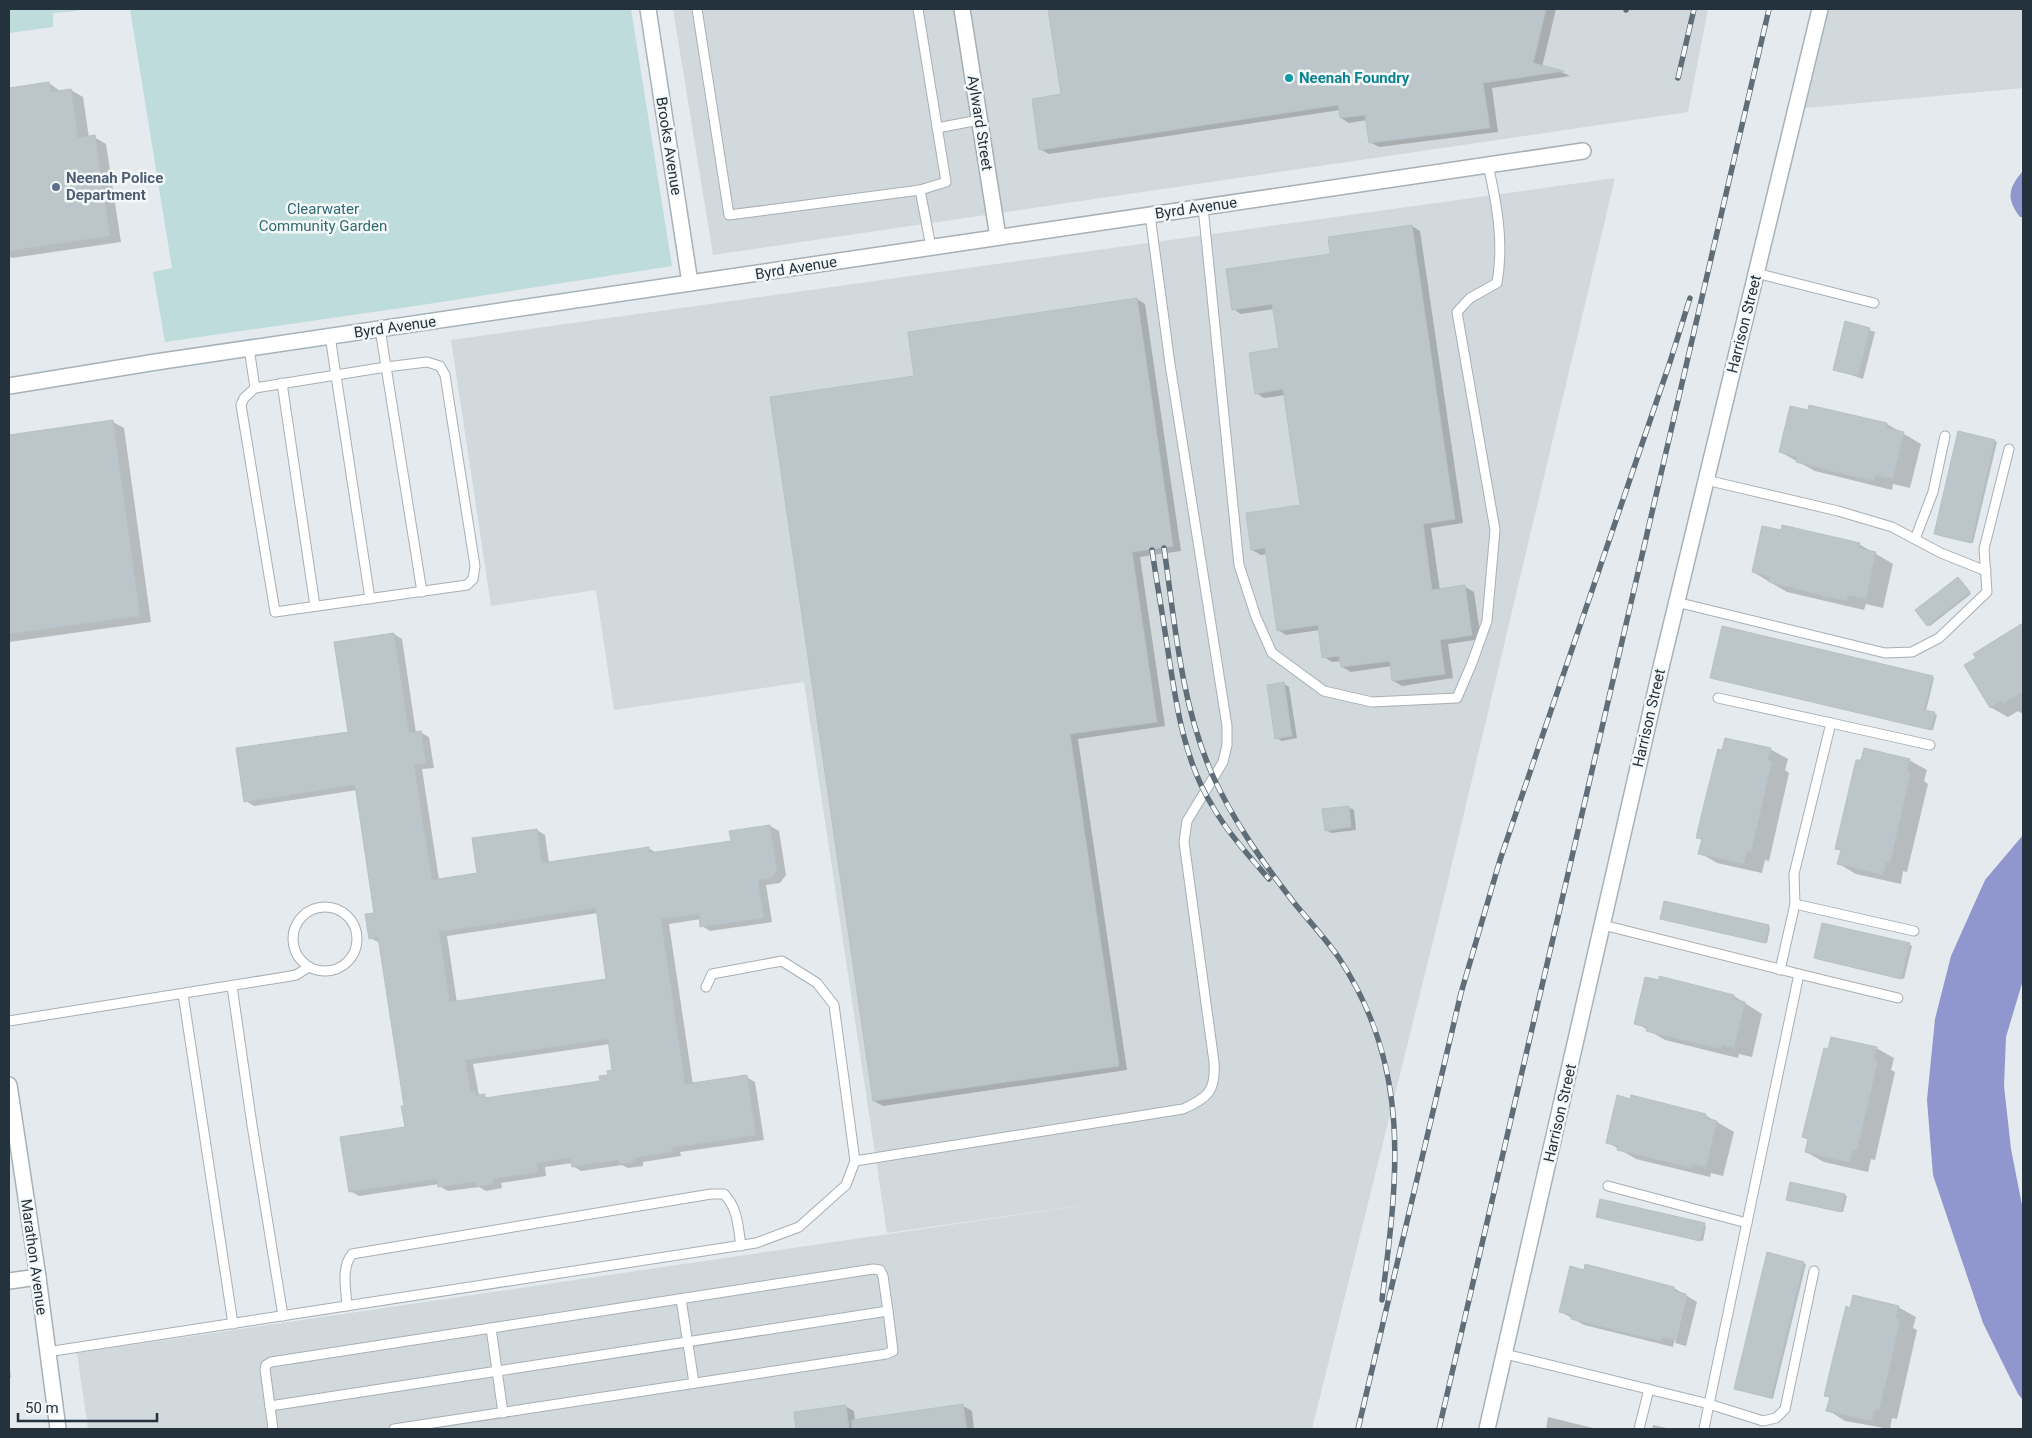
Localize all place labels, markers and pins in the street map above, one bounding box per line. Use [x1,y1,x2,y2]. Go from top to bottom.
place label: Neenah Foundry [1299,69,1410,87]
marker: Neenah Foundry [1283,72,1295,84]
place label: Neenah Police Department [66,169,163,204]
marker: Neenah Police Department [50,181,62,193]

